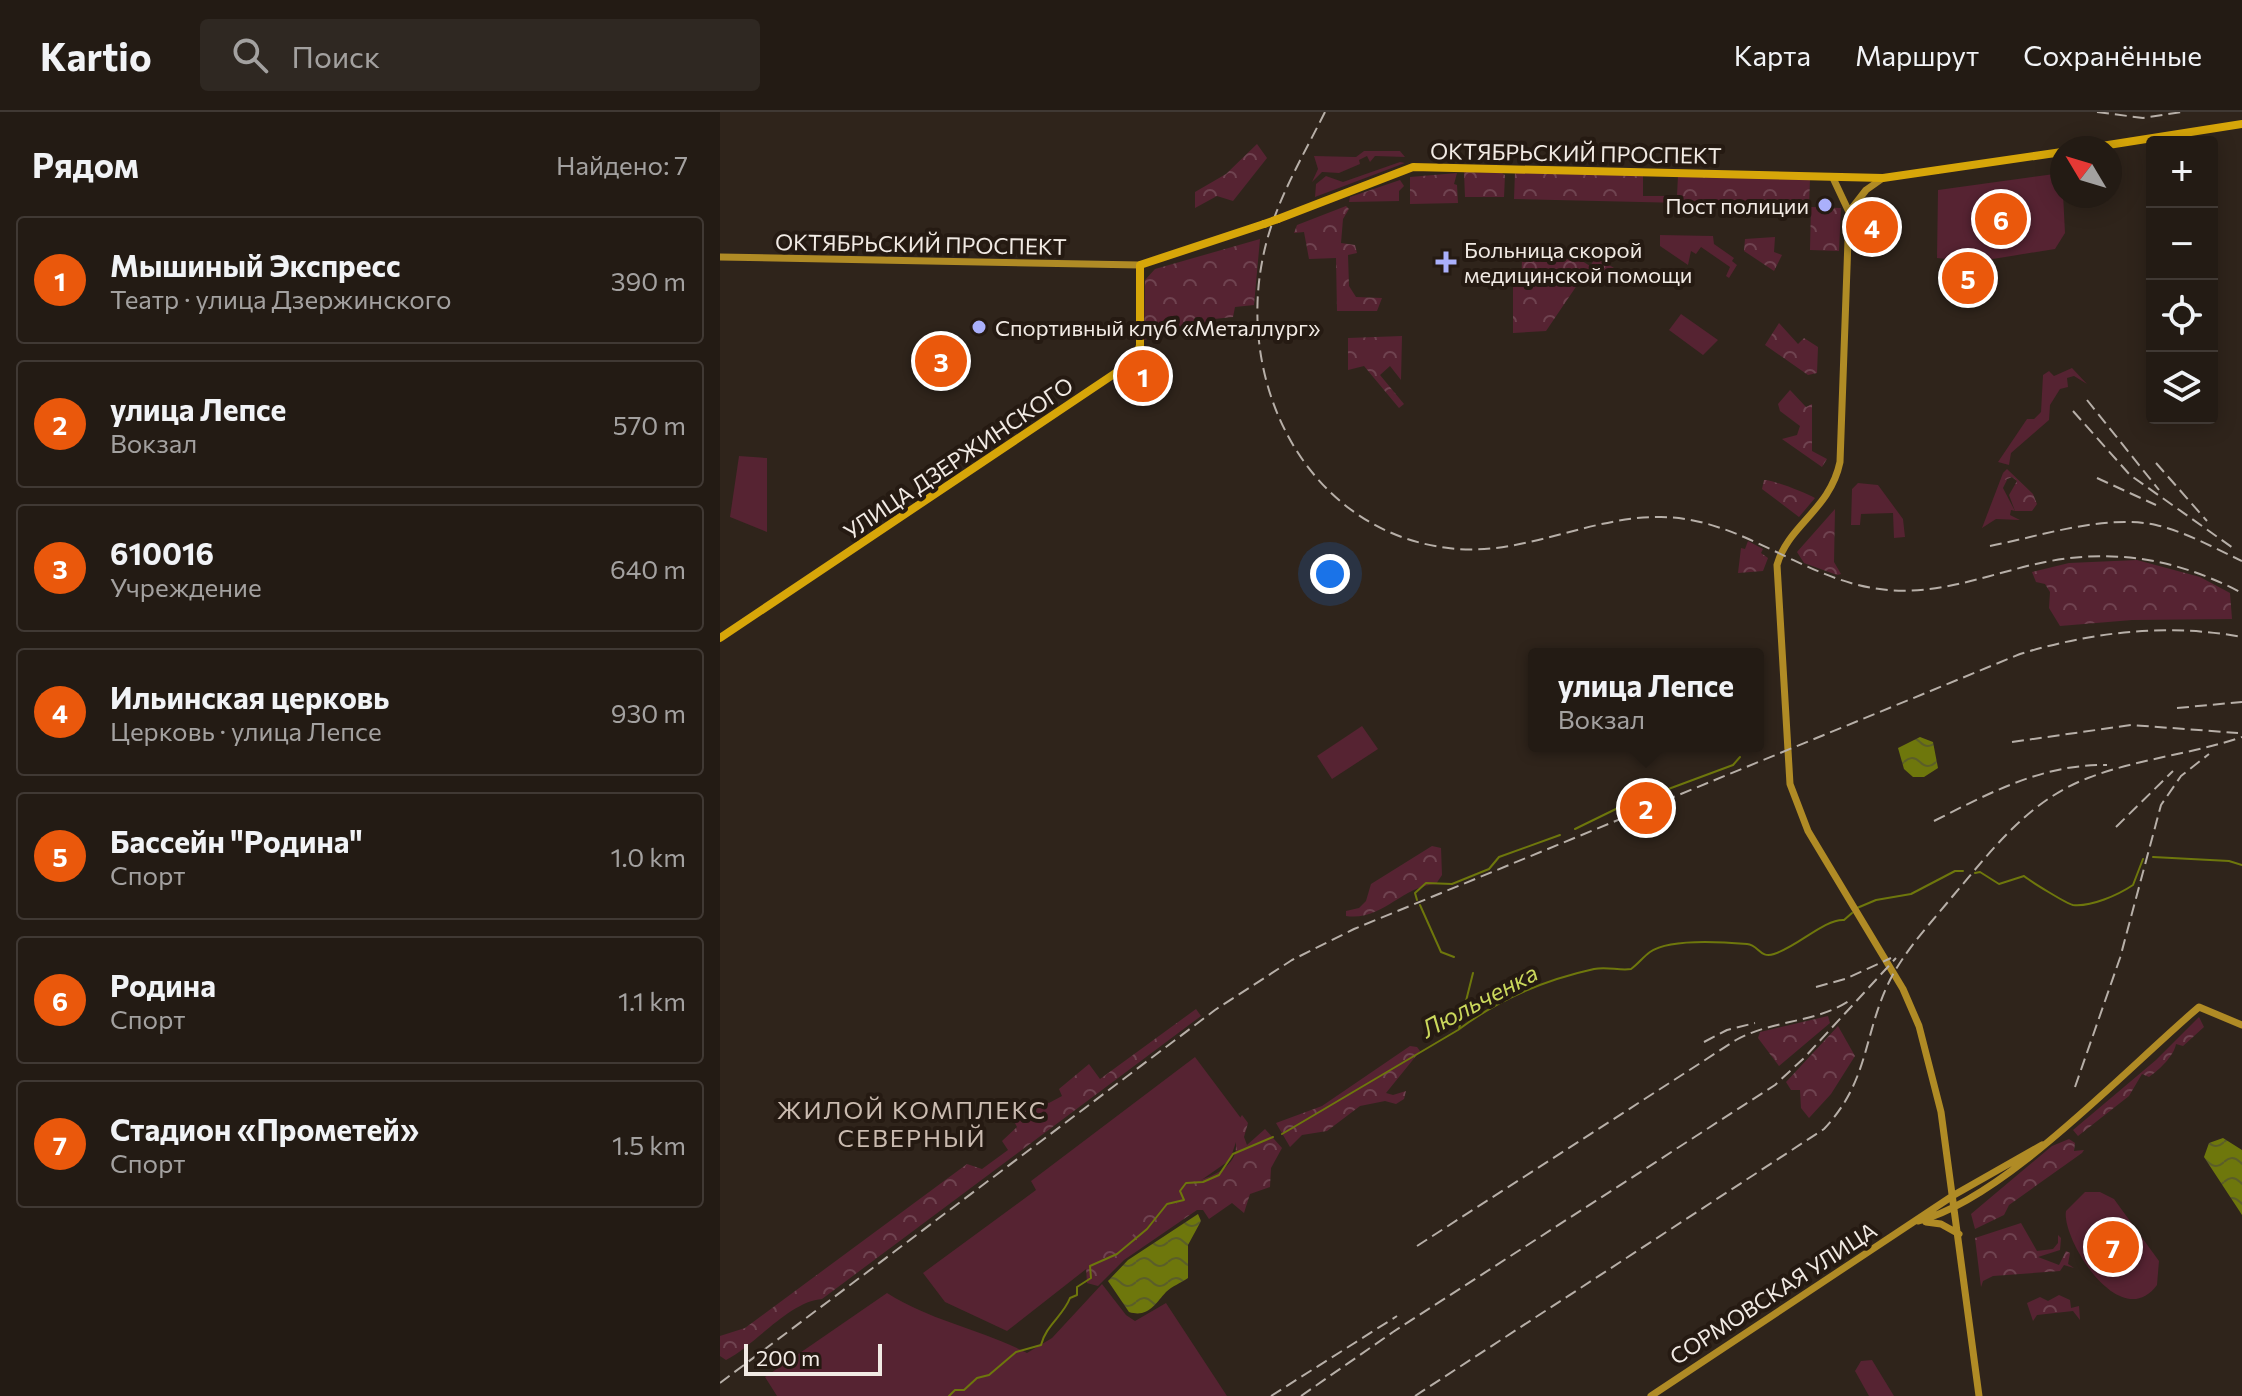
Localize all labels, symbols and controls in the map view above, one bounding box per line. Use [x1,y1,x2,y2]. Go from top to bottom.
search box [200,19,760,91]
text: Kartio [40,32,152,79]
icon: search [228,33,272,77]
text: Поиск [292,37,380,74]
text: Карта [1734,38,1811,72]
text: Маршрут [1855,38,1979,72]
text: Сохранённые [2023,38,2202,72]
north arrow [2050,136,2122,208]
map controls [2146,136,2218,424]
button: + [2146,136,2218,208]
street label: ОКТЯБРЬСКИЙ ПРОСПЕКТ [1430,137,1722,169]
text: Рядом [32,143,139,185]
text: Найдено: 7 [556,149,688,180]
pin: 6 [1975,189,2027,249]
place label: Пост полиции [1665,192,1809,219]
marker: Пост полиции [1816,196,1834,214]
pin: 4 [1846,197,1898,257]
button: − [2146,208,2218,280]
street label: ОКТЯБРЬСКИЙ ПРОСПЕКТ [775,228,1067,260]
place label: Больница скорой медицинской помощи [1464,236,1692,288]
text: Мышиный Экспресс [110,246,401,283]
pin: 5 [1942,248,1994,308]
marker: Больница скорой медицинской помощи [1435,251,1457,273]
text: 1 [54,265,66,296]
text: 390 m [611,265,686,296]
button: locate [2146,280,2218,352]
text: Театр · улица Дзержинского [110,283,452,314]
place label: Спортивный клуб «Металлург» [995,314,1320,341]
marker: Спортивный клуб «Металлург» [970,318,988,336]
pin: 3 [915,331,967,391]
pin: 1 [1117,346,1169,406]
button: layers [2146,352,2218,424]
street label: УЛИЦА ДЗЕРЖИНСКОГО [838,371,1078,545]
text: улица Лепсе [110,390,286,427]
text: 2 [53,409,67,440]
text: 570 m [613,409,686,440]
text: Вокзал [110,427,197,458]
text: 610016 [110,534,214,571]
text: 3 [52,553,68,584]
text: 640 m [610,553,686,584]
your location [1310,554,1350,594]
text: Учреждение [110,571,262,602]
popup [1528,648,1764,752]
text: улица Лепсе [1558,666,1734,703]
text: Ильинская церковь [110,678,389,715]
text: 4 [52,697,68,728]
text: 930 m [611,697,686,728]
text: Вокзал [1558,703,1645,734]
text: Церковь · улица Лепсе [110,715,382,746]
pin: 2 [1620,778,1672,838]
text: Бассейн "Родина" [110,822,363,859]
text: 5 [52,841,68,872]
text: 1.0 km [610,841,686,872]
text: Спорт [110,859,185,890]
water label: Люльченка [1415,957,1542,1043]
text: Родина [110,966,216,1003]
text: 6 [52,985,68,1016]
text: 1.1 km [618,985,686,1016]
text: Спорт [110,1003,185,1034]
district label: ЖИЛОЙ КОМПЛЕКС СЕВЕРНЫЙ [777,1095,1047,1152]
text: Стадион «Прометей» [110,1110,419,1147]
text: 7 [53,1129,67,1160]
text: 1.5 km [612,1129,686,1160]
text: Спорт [110,1147,185,1178]
street label: СОРМОВСКАЯ УЛИЦА [1664,1216,1882,1370]
pin: 7 [2087,1217,2139,1277]
scale bar [744,1340,882,1376]
text: 200 m [756,1344,820,1371]

